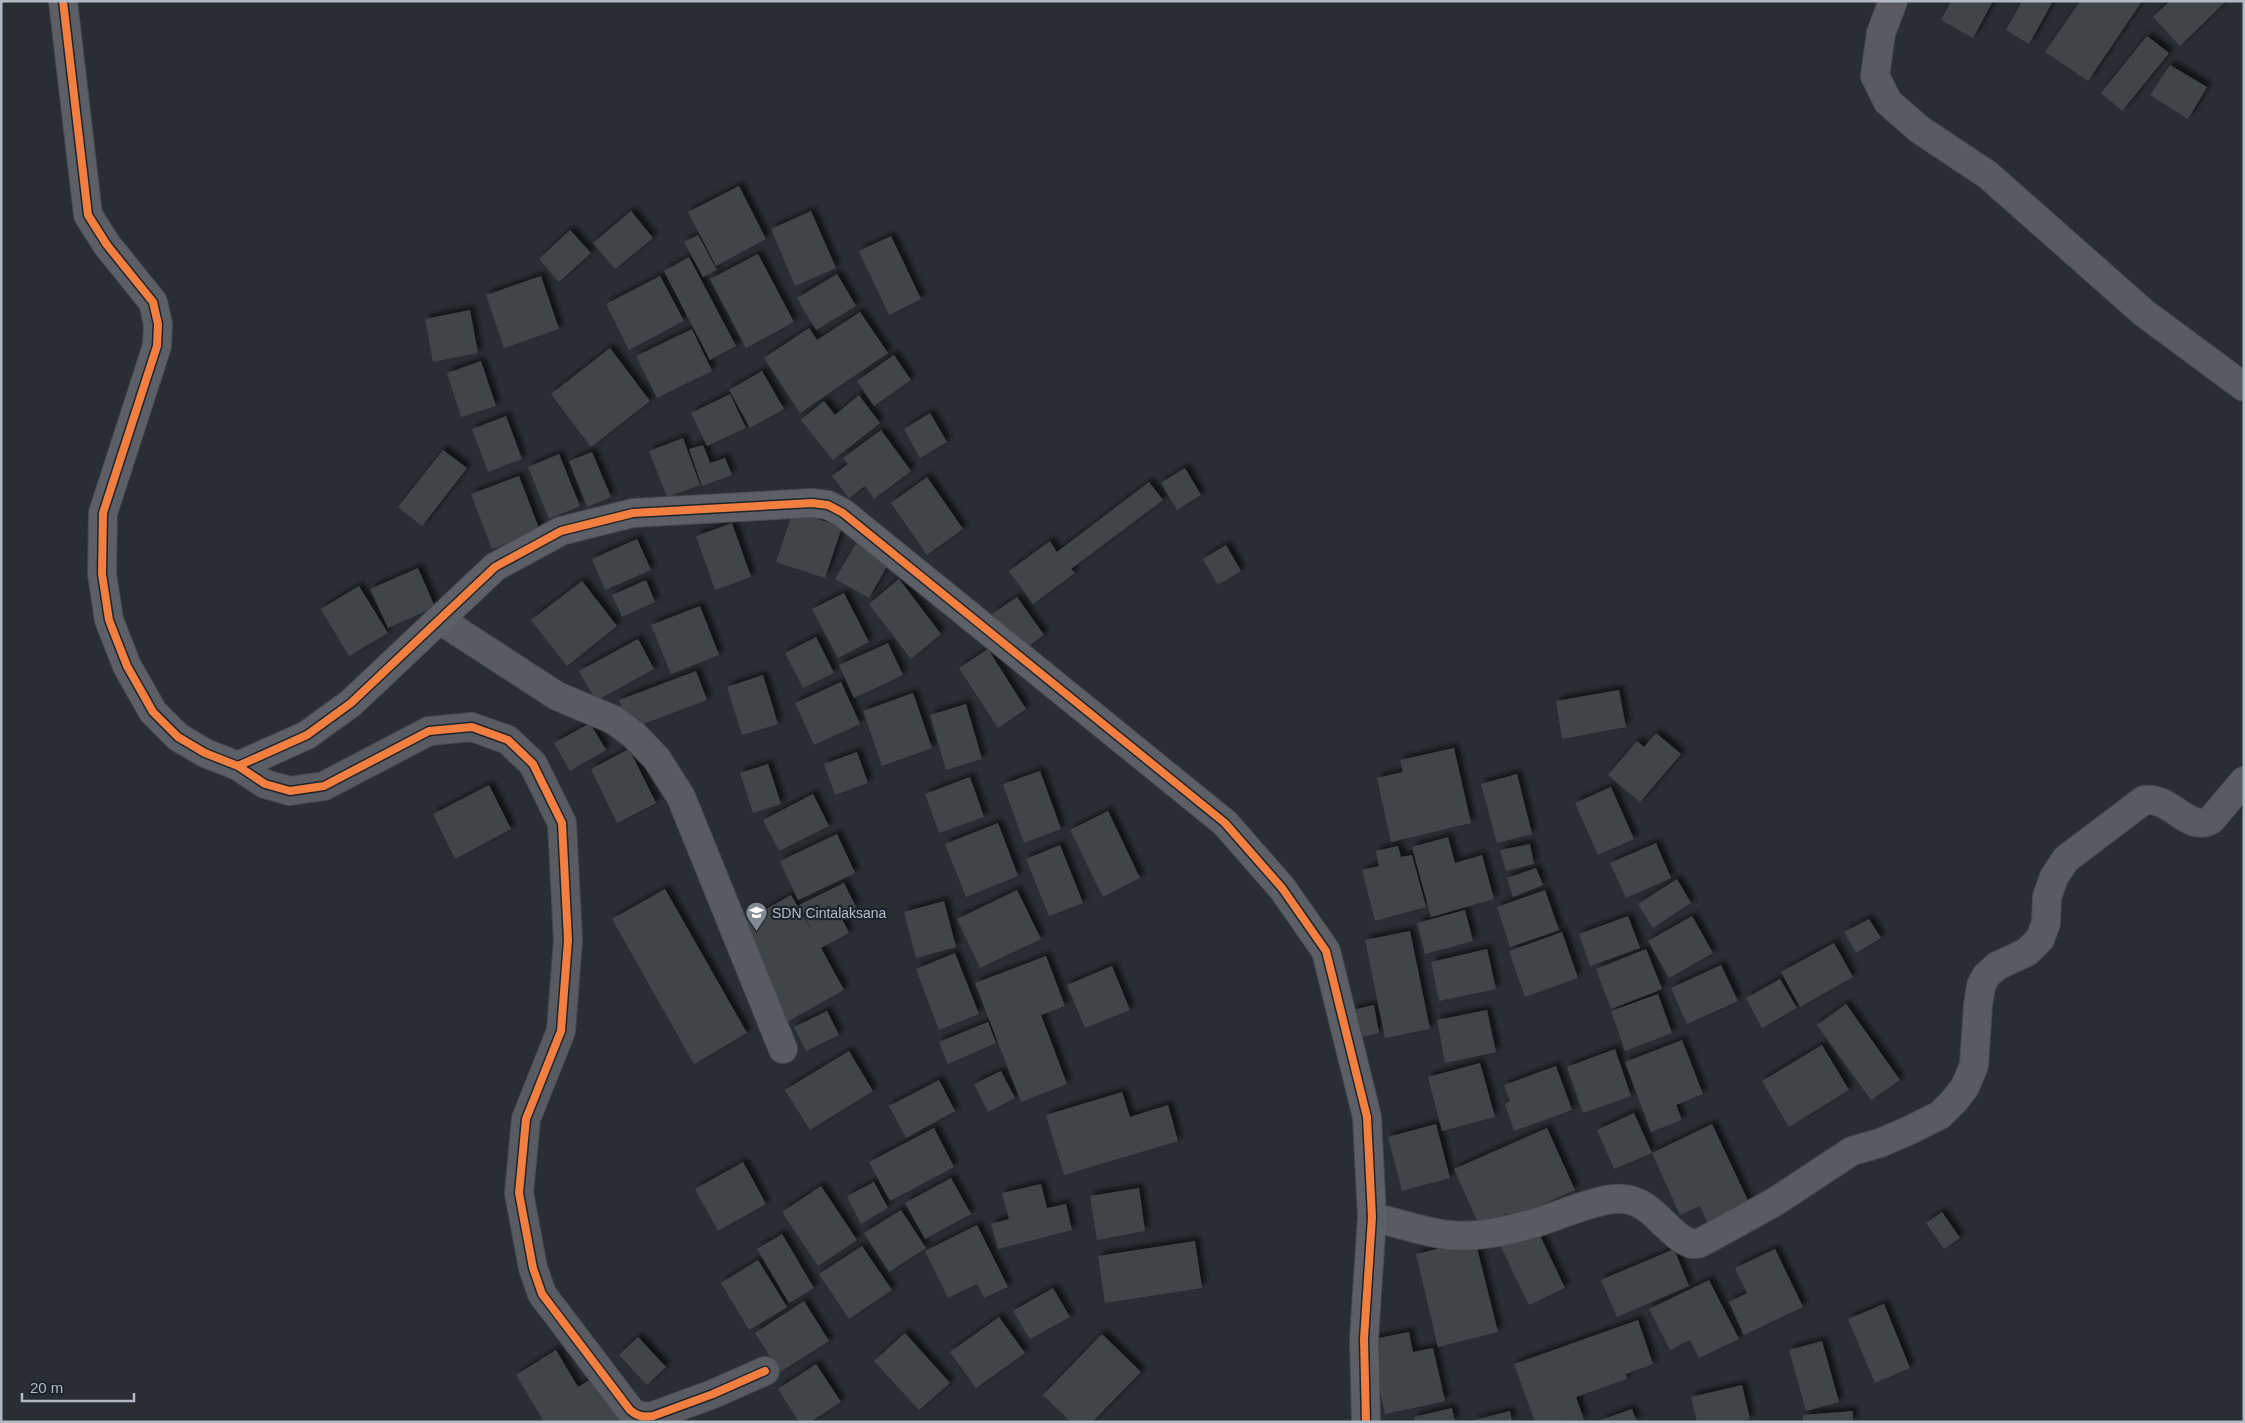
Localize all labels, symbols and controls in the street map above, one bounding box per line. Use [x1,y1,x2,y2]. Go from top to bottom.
school or university icon: SDN Cintalaksana [744,901,768,932]
place label: SDN Cintalaksana [772,905,887,921]
scale bar [22,1370,135,1402]
text: 20 m [30,1379,63,1396]

